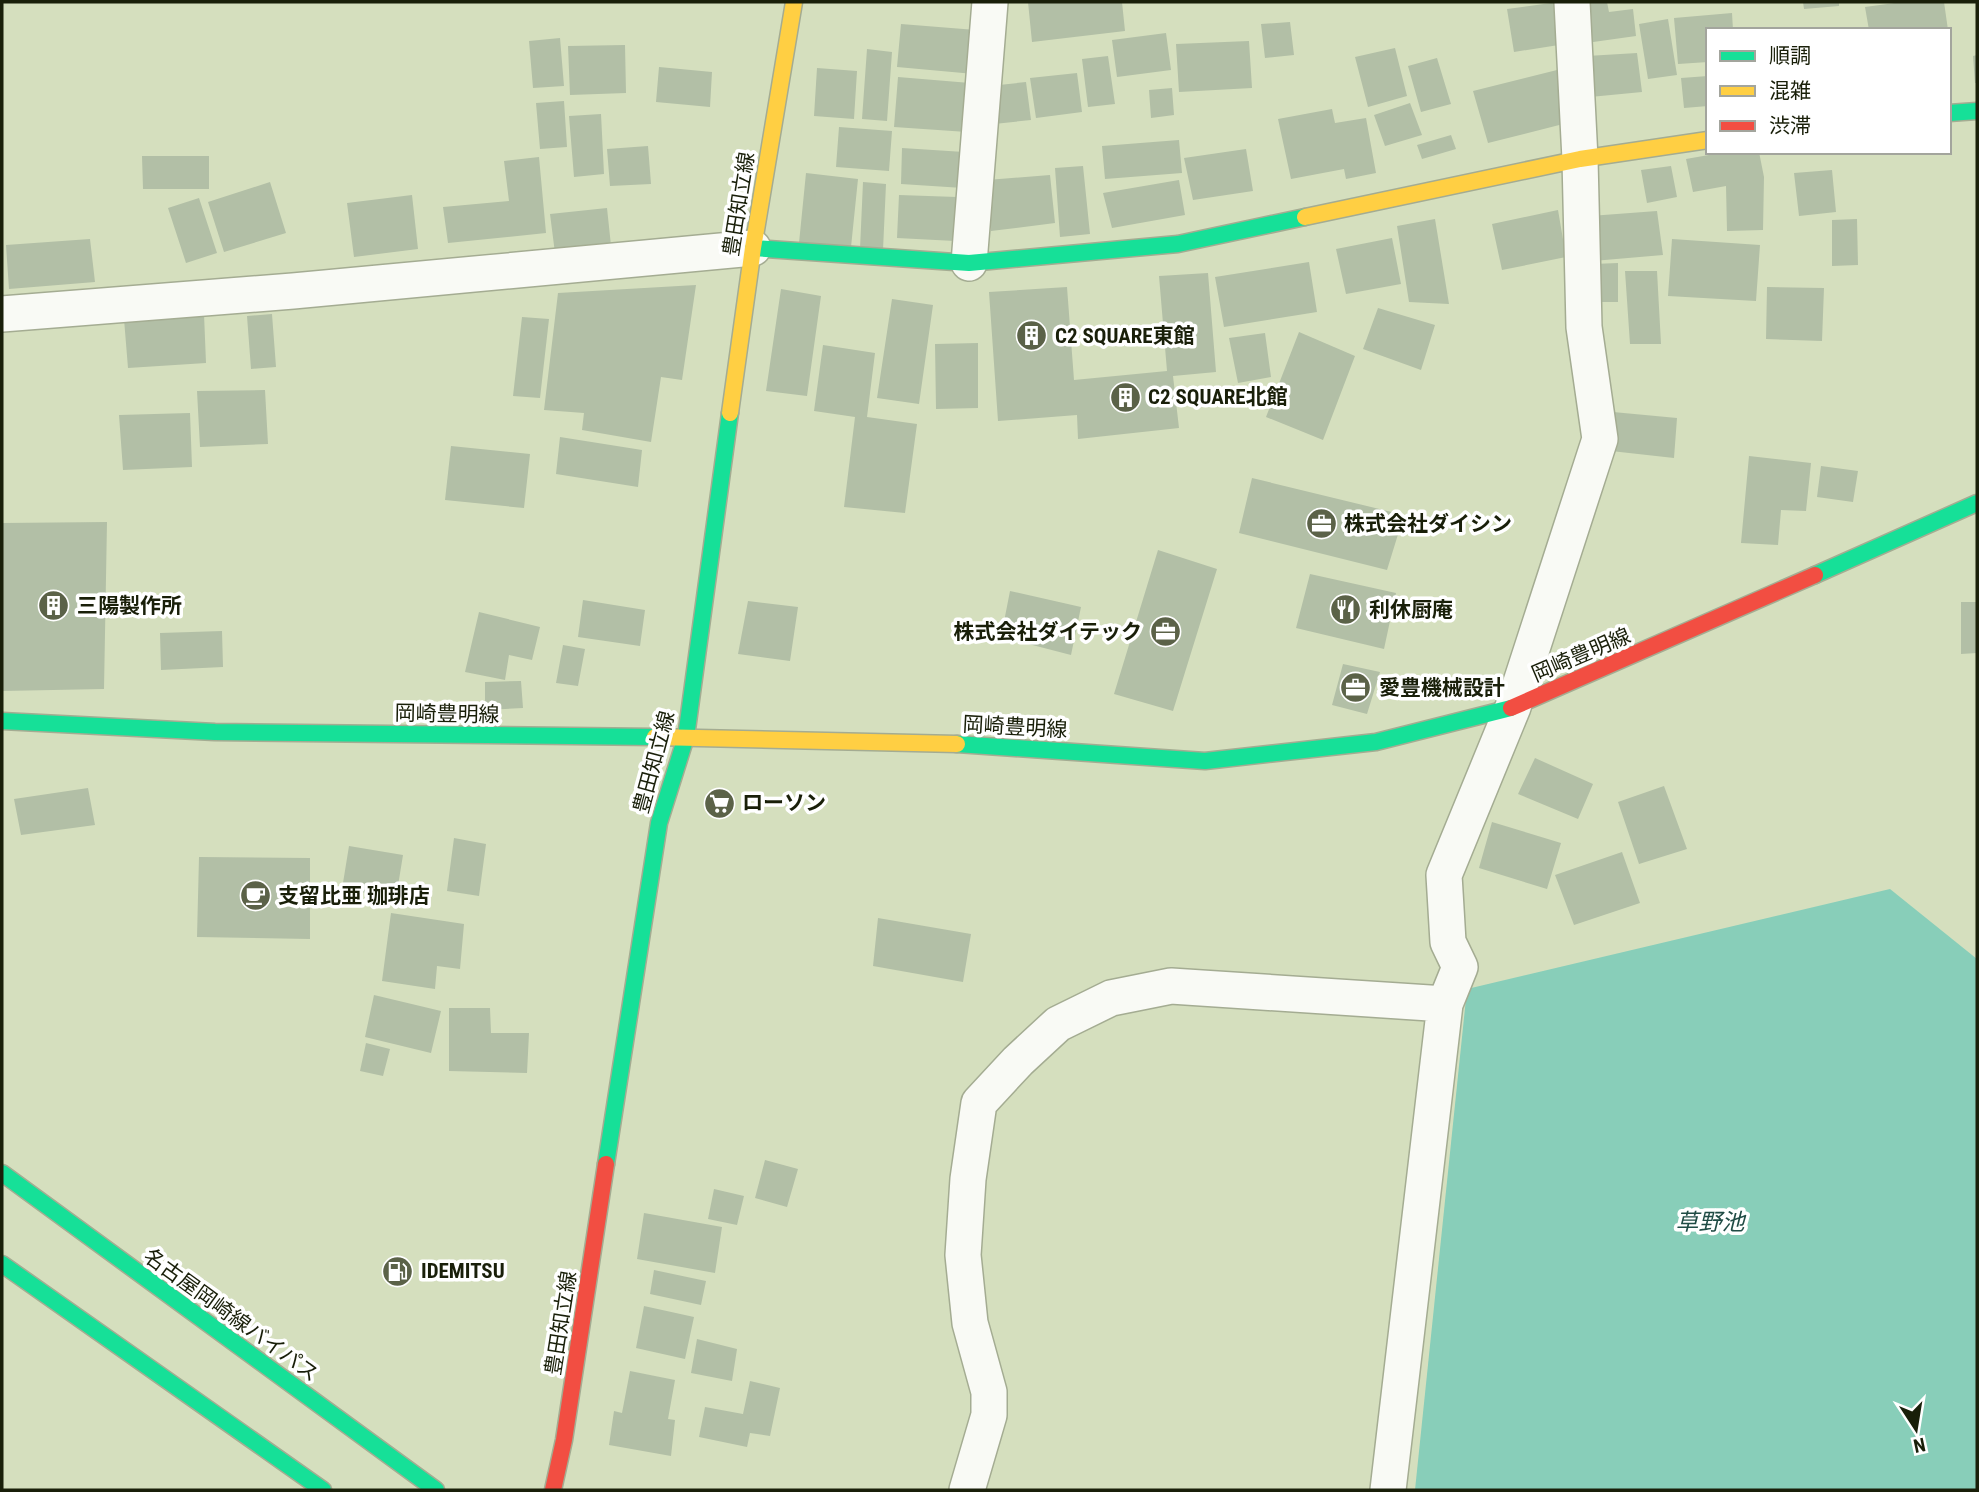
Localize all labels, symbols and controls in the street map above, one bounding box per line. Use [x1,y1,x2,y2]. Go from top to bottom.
legend [1706,28,1951,154]
text: 順調 [1769,44,1811,68]
text: 混雑 [1769,79,1811,103]
text: 渋滞 [1769,114,1811,138]
street label: 豊田知立線 [719,150,759,258]
building icon: C2 SQUARE東館 [1015,319,1049,353]
place label: C2 SQUARE東館 [1055,324,1195,348]
building icon: C2 SQUARE北館 [1108,380,1142,414]
place label: C2 SQUARE北館 [1148,385,1288,409]
office icon: 株式会社ダイシン [1304,507,1338,541]
place label: 株式会社ダイシン [1344,512,1512,536]
building icon: 三陽製作所 [37,589,71,623]
restaurant icon: 利休厨庵 [1329,593,1363,627]
place label: 三陽製作所 [77,594,182,618]
place label: 利休厨庵 [1369,598,1453,622]
office icon: 株式会社ダイテック [1148,615,1182,649]
place label: 株式会社ダイテック [953,620,1142,644]
street label: 岡崎豊明線 [1528,623,1634,687]
office icon: 愛豊機械設計 [1339,671,1373,705]
place label: 愛豊機械設計 [1379,676,1505,700]
street label: 岡崎豊明線 [394,701,500,727]
street label: 豊田知立線 [629,708,679,816]
street label: 岡崎豊明線 [962,712,1068,742]
supermarket icon: ローソン [702,786,736,820]
place label: ローソン [742,791,826,815]
cafe icon: 支留比亜 珈琲店 [238,879,272,913]
place label: 支留比亜 珈琲店 [278,884,430,908]
water label: 草野池 [1676,1209,1747,1236]
street label: 名古屋岡崎線バイパス [139,1244,323,1386]
fuel station icon: IDEMITSU [381,1254,415,1288]
place label: IDEMITSU [421,1259,505,1283]
street label: 豊田知立線 [541,1269,581,1377]
north arrow [1881,1394,1951,1464]
text: N [1911,1433,1928,1458]

